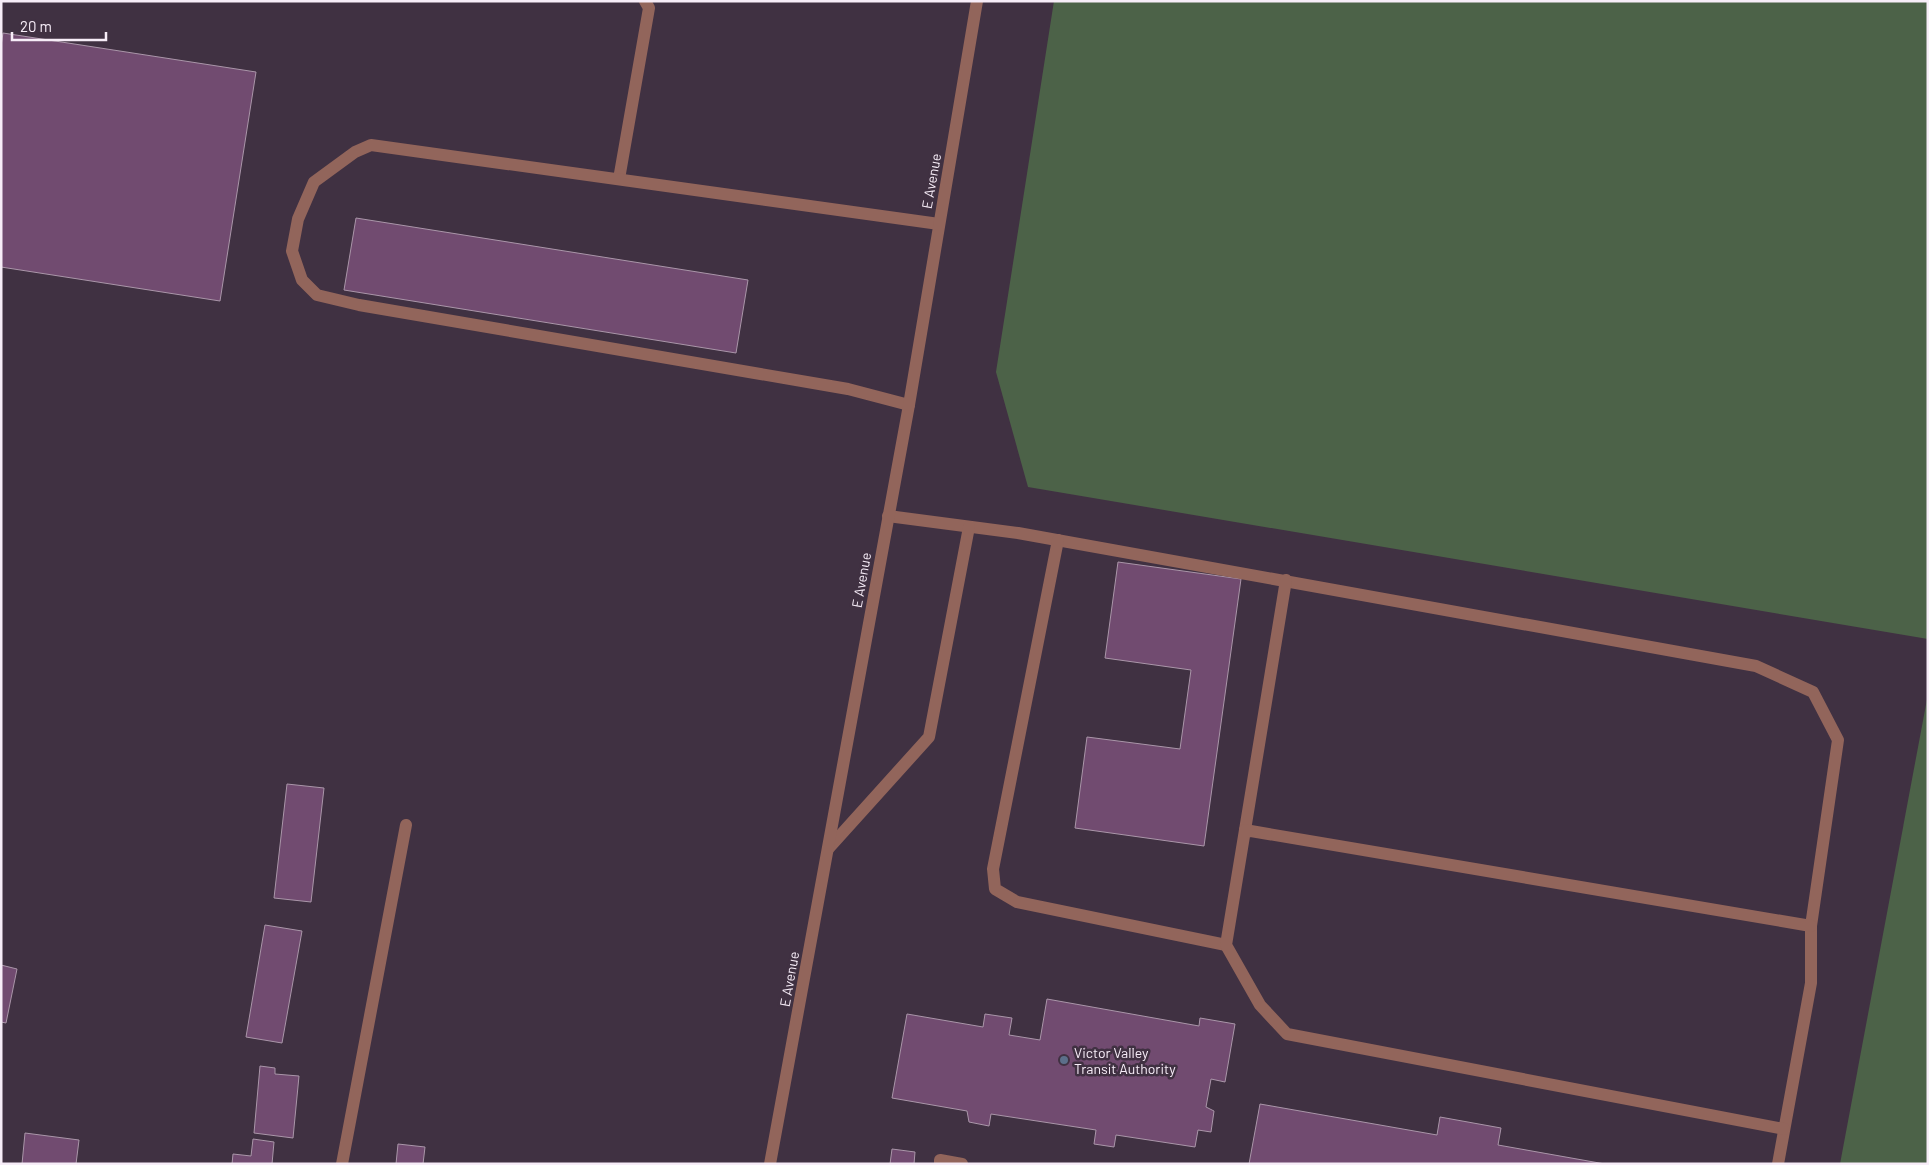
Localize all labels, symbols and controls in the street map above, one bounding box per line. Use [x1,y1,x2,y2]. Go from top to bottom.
scale bar [12,10,106,42]
text: 20 m [20,17,52,35]
street label: E Avenue [918,152,944,210]
street label: E Avenue [848,551,874,609]
street label: E Avenue [776,950,802,1008]
place label: Victor Valley Transit Authority [1074,1044,1176,1077]
marker: Victor Valley Transit Authority [1058,1054,1070,1066]

